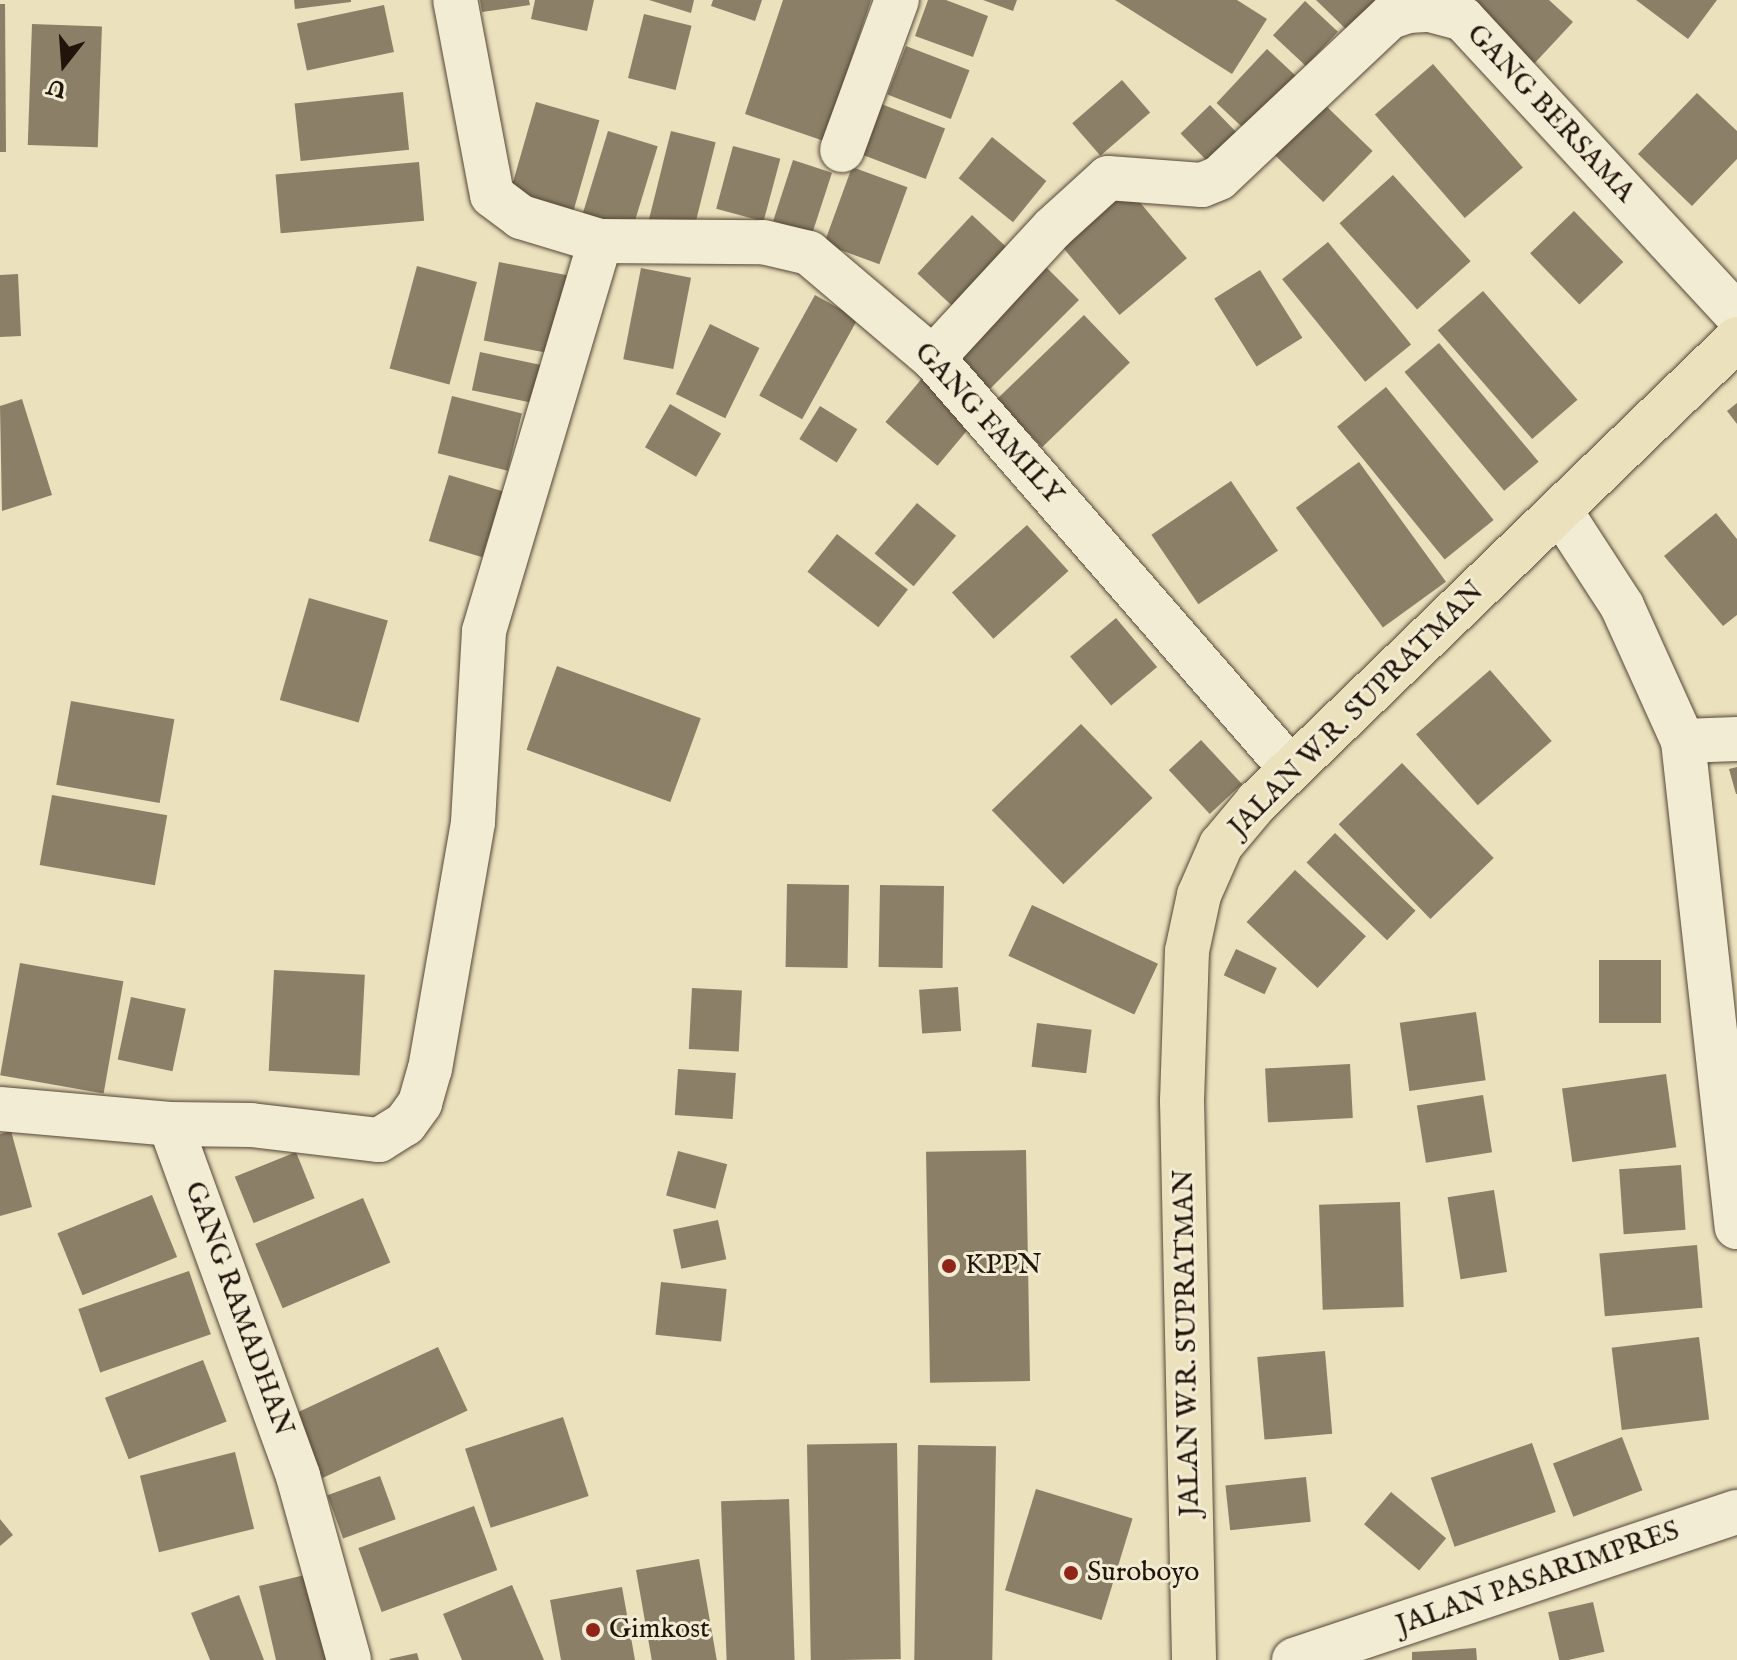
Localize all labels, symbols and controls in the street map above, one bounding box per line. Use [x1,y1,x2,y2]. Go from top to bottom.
street label: GANG BERSAMA [1459,18,1641,210]
north arrow [24,24,104,104]
text: U [44,71,70,103]
street label: GANG FAMILY [907,336,1069,512]
street label: JALAN W.R. SUPRATMAN [1222,575,1492,845]
street label: JALAN W.R. SUPRATMAN [1168,1169,1208,1517]
street label: GANG RAMADHAN [176,1177,300,1441]
place label: KPPN [965,1249,1042,1283]
marker: KPPN [940,1257,958,1275]
street label: JALAN PASARIMPRES [1392,1515,1684,1643]
place label: Suroboyo [1087,1556,1199,1590]
marker: Suroboyo [1062,1564,1080,1582]
place label: Gimkost [609,1613,710,1647]
marker: Gimkost [584,1621,602,1639]

